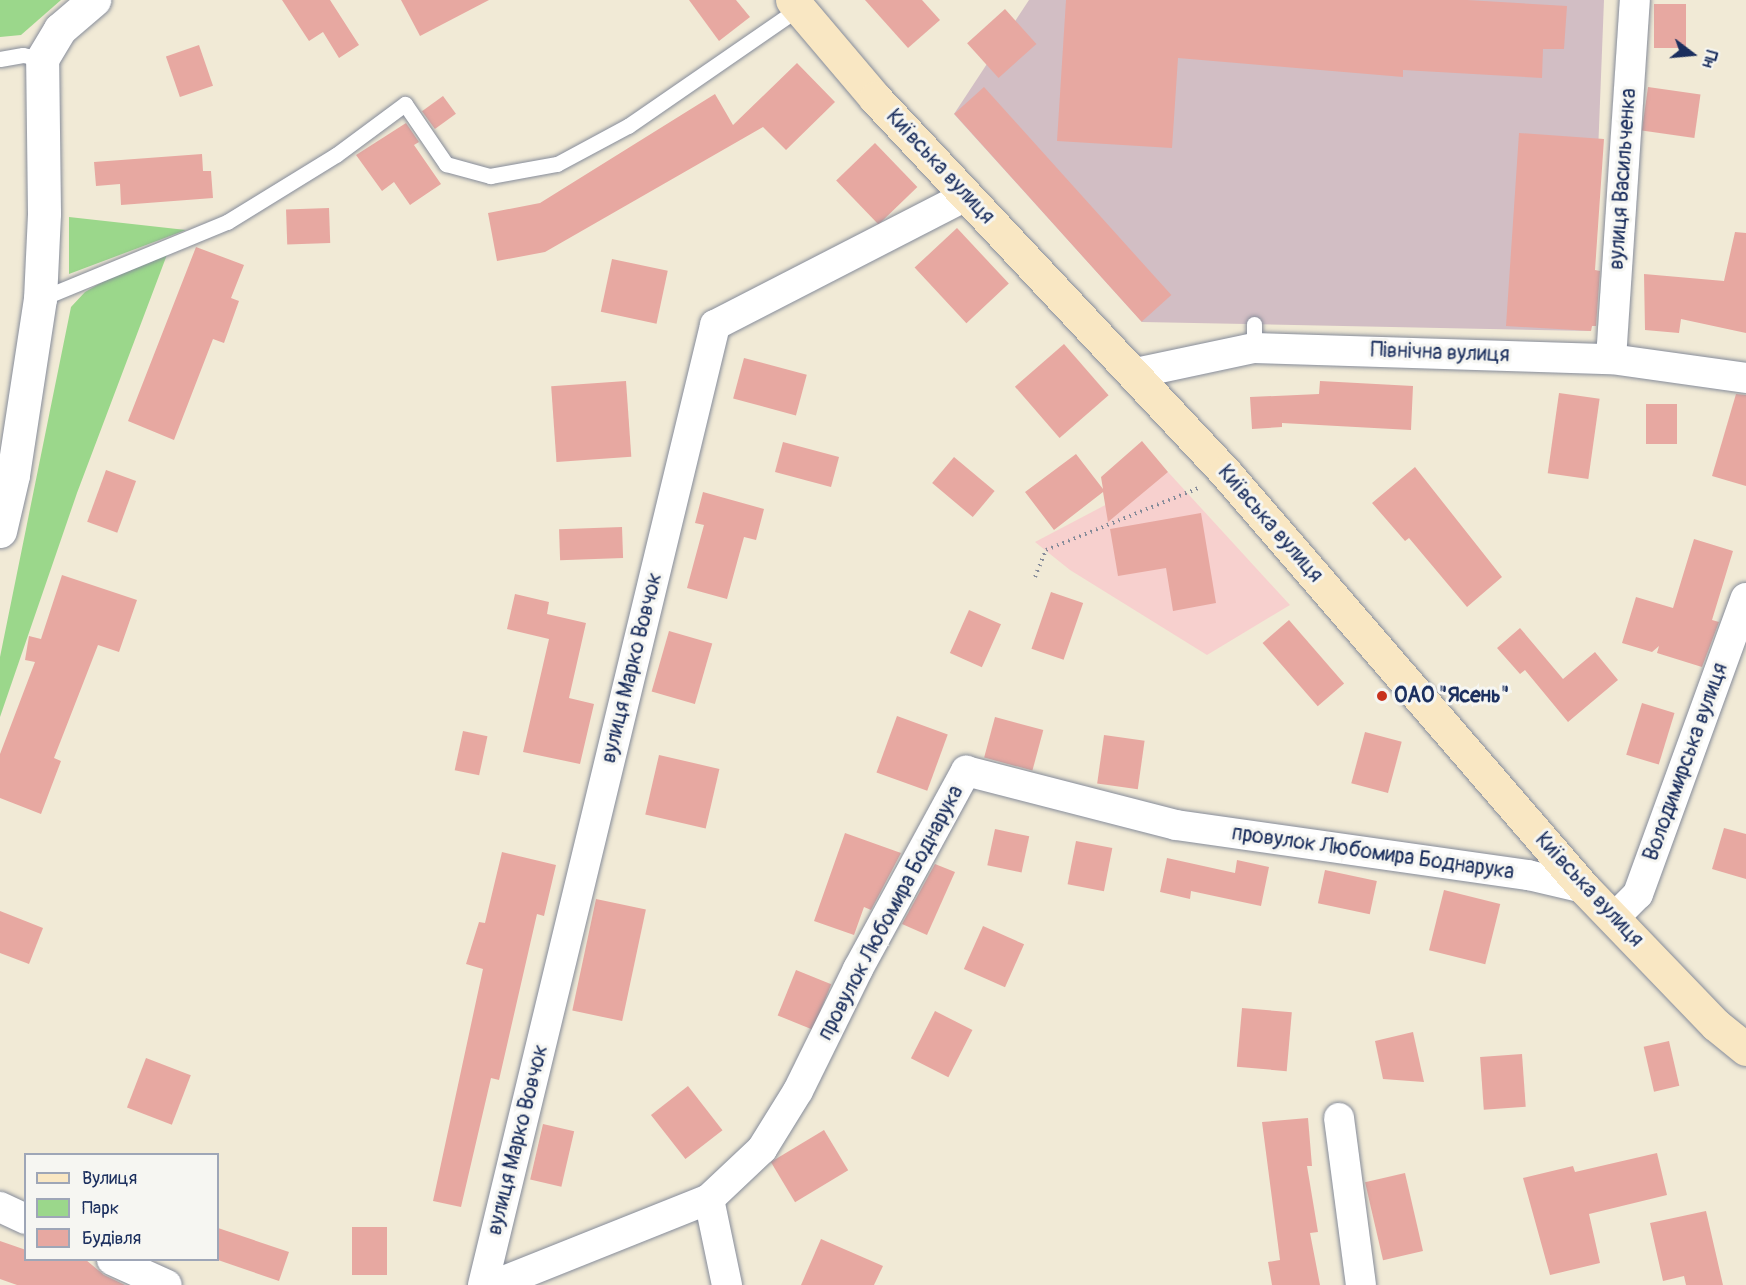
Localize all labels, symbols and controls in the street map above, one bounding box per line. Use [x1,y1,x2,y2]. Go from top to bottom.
north arrow [1662,24,1722,84]
text: Пн [1697,48,1721,70]
street label: вулиця Васильченка [1604,87,1642,271]
street label: Київська вулиця [881,105,999,229]
street label: Північна вулиця [1370,338,1510,368]
street label: Київська вулиця [1212,460,1328,588]
street label: вулиця Марко Вовчок [596,570,668,766]
street label: Володимирська вулиця [1638,660,1734,864]
place label: ОАО "Ясень" [1394,683,1509,709]
marker: ОАО "Ясень" [1375,689,1389,703]
street label: провулок Любомира Боднарука [813,781,969,1045]
street label: провулок Любомира Боднарука [1230,821,1516,885]
street label: Київська вулиця [1530,828,1648,952]
street label: вулиця Марко Вовчок [482,1042,554,1238]
legend [24,1153,219,1261]
text: Вулиця [82,1167,137,1190]
text: Парк [82,1197,119,1220]
text: Будівля [82,1227,141,1250]

